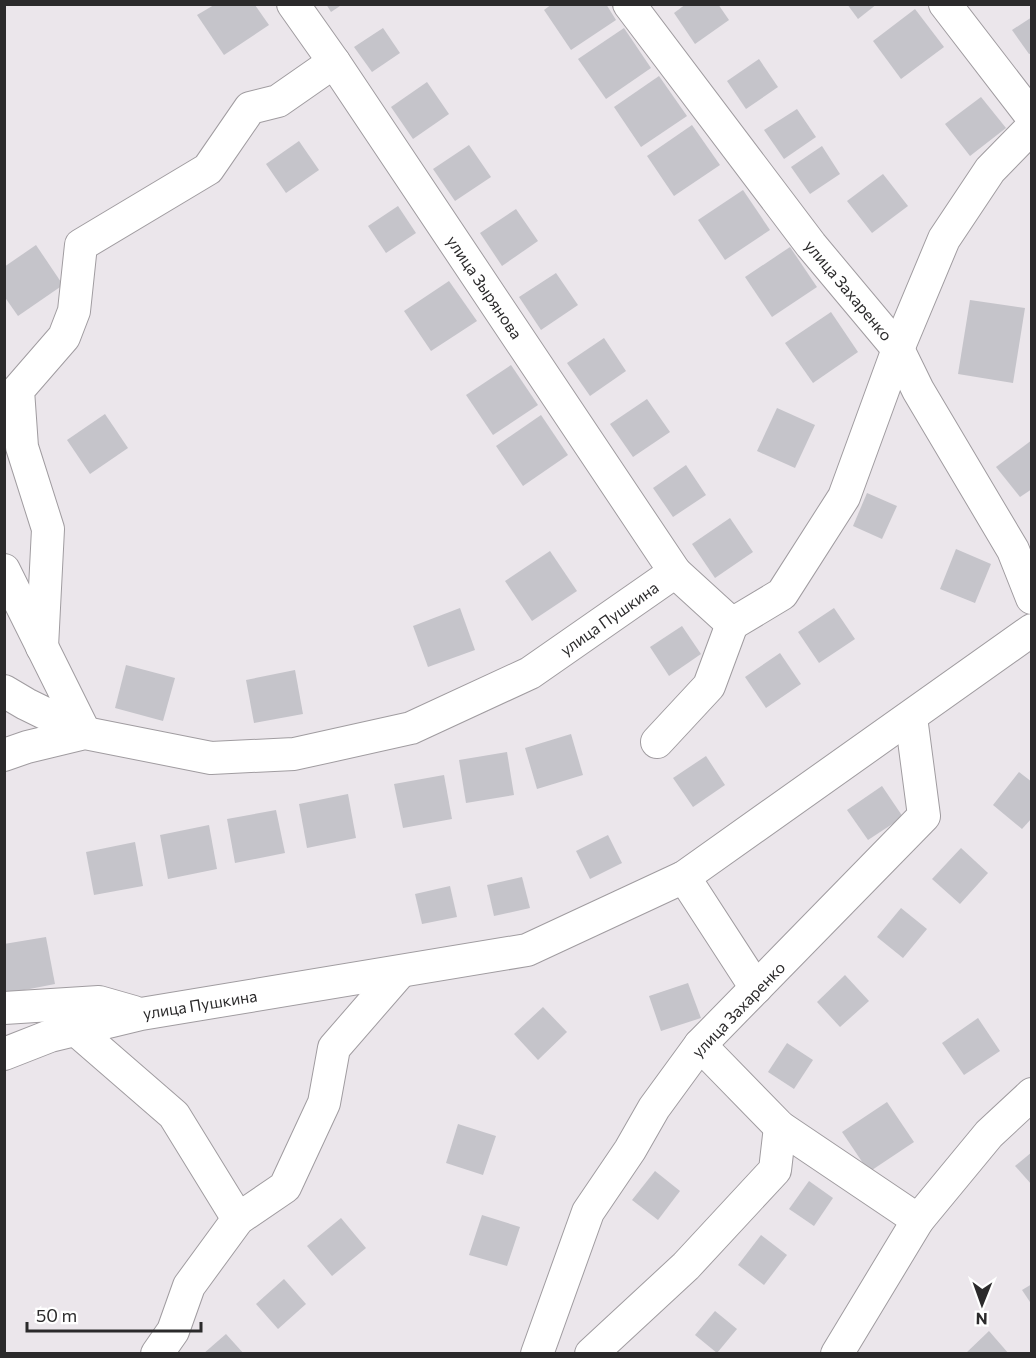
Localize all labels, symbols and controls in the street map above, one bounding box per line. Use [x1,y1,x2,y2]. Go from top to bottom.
street label: улица Зырянова [443,232,527,342]
street label: улица Захаренко [801,236,897,344]
street label: улица Пушкина [556,577,662,659]
street label: улица Захаренко [687,957,789,1061]
street label: улица Пушкина [141,986,259,1022]
north arrow [952,1274,1012,1334]
scale bar [27,1295,201,1333]
text: 50 m [36,1304,77,1326]
text: N [976,1310,988,1329]

